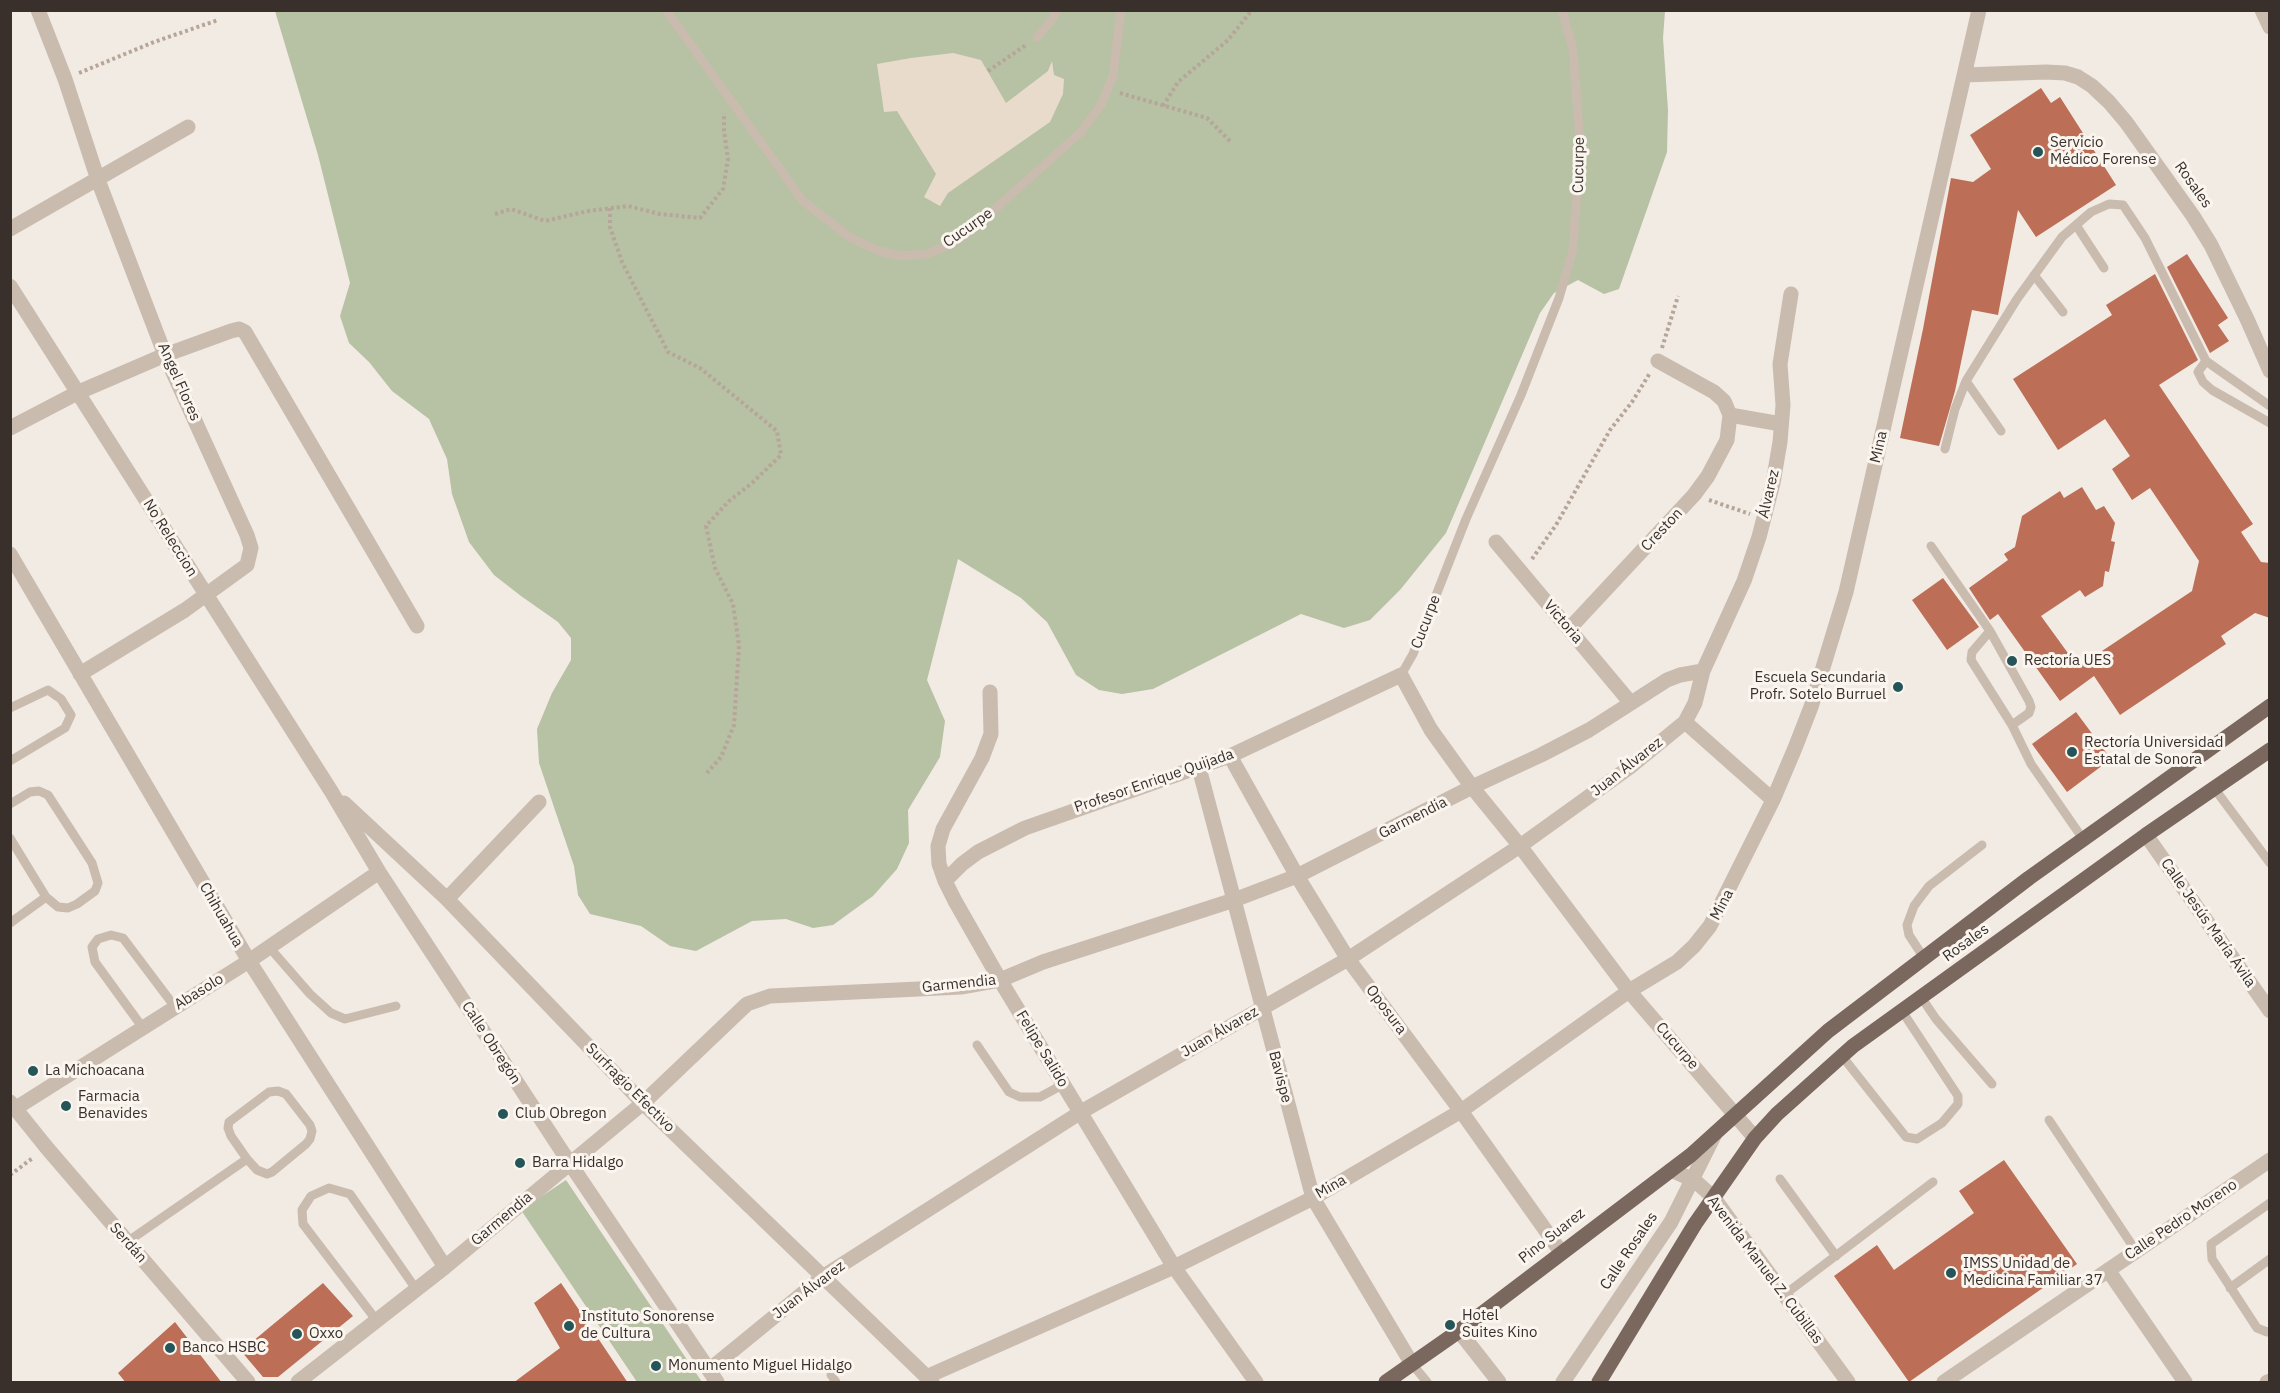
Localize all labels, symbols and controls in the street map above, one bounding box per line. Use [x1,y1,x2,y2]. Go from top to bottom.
place label: Servicio Médico Forense [2050,134,2156,169]
street label: Cucurpe [1570,137,1588,193]
marker: Servicio Médico Forense [2031,145,2045,159]
street label: Rosales [2171,158,2215,212]
street label: Cucurpe [940,204,996,252]
street label: Angel Flores [154,340,204,424]
street label: Mina [1867,429,1891,465]
street label: Álvarez [1755,468,1783,520]
street label: No Releccion [139,496,201,580]
street label: Creston [1638,505,1686,555]
street label: Cucurpe [1408,592,1444,652]
street label: Victoria [1540,597,1586,647]
place label: Rectoría UES [2024,652,2111,670]
marker: Rectoría UES [2005,654,2019,668]
place label: Escuela Secundaria Profr. Sotelo Burruel [1750,669,1886,704]
marker: Escuela Secundaria Profr. Sotelo Burruel [1891,680,1905,694]
street label: Juan Álvarez [1588,734,1666,800]
place label: Rectoría Universidad Estatal de Sonora [2084,734,2223,769]
street label: Profesor Enrique Quijada [1072,745,1236,817]
marker: Rectoría Universidad Estatal de Sonora [2065,745,2079,759]
street label: Garmendia [1376,793,1450,843]
street label: Calle Jesús María Ávila [2157,855,2259,991]
street label: Chihuahua [195,879,247,951]
street label: Mina [1706,886,1738,924]
street label: Rosales [1939,920,1993,966]
street label: Abasolo [171,970,227,1014]
street label: Garmendia [921,971,997,997]
street label: Oposura [1362,982,1410,1038]
street label: Calle Obregón [458,998,524,1088]
street label: Juan Álvarez [1178,1003,1262,1061]
street label: Felipe Salido [1012,1007,1072,1091]
street label: Cucurpe [1652,1019,1702,1073]
street label: Surfragio Efectivo [582,1040,678,1136]
street label: Bavispe [1264,1049,1296,1105]
place label: La Michoacana [45,1062,145,1080]
marker: La Michoacana [26,1064,40,1078]
place label: Farmacia Benavides [78,1088,148,1123]
marker: Farmacia Benavides [59,1099,73,1113]
place label: Club Obregon [515,1105,607,1123]
marker: Club Obregon [496,1107,510,1121]
place label: Barra Hidalgo [532,1154,624,1172]
marker: Barra Hidalgo [513,1156,527,1170]
street label: Mina [1312,1171,1350,1203]
street label: Calle Pedro Moreno [2121,1176,2241,1264]
street label: Garmendia [468,1188,536,1250]
street label: Avenida Manuel Z. Cubillas [1703,1192,1827,1348]
street label: Pino Suarez [1515,1205,1589,1267]
street label: Calle Rosales [1596,1209,1662,1293]
street label: Serdán [106,1219,150,1267]
place label: IMSS Unidad de Medicina Familiar 37 [1963,1255,2103,1290]
street label: Juan Álvarez [769,1257,849,1323]
marker: IMSS Unidad de Medicina Familiar 37 [1944,1266,1958,1280]
place label: Hotel Suites Kino [1462,1307,1537,1342]
place label: Instituto Sonorense de Cultura [581,1308,714,1343]
marker: Hotel Suites Kino [1443,1318,1457,1332]
marker: Instituto Sonorense de Cultura [562,1319,576,1333]
place label: Oxxo [309,1325,343,1343]
marker: Oxxo [290,1327,304,1341]
place label: Banco HSBC [182,1339,266,1357]
marker: Banco HSBC [163,1341,177,1355]
place label: Monumento Miguel Hidalgo [668,1357,852,1375]
marker: Monumento Miguel Hidalgo [649,1359,663,1373]

